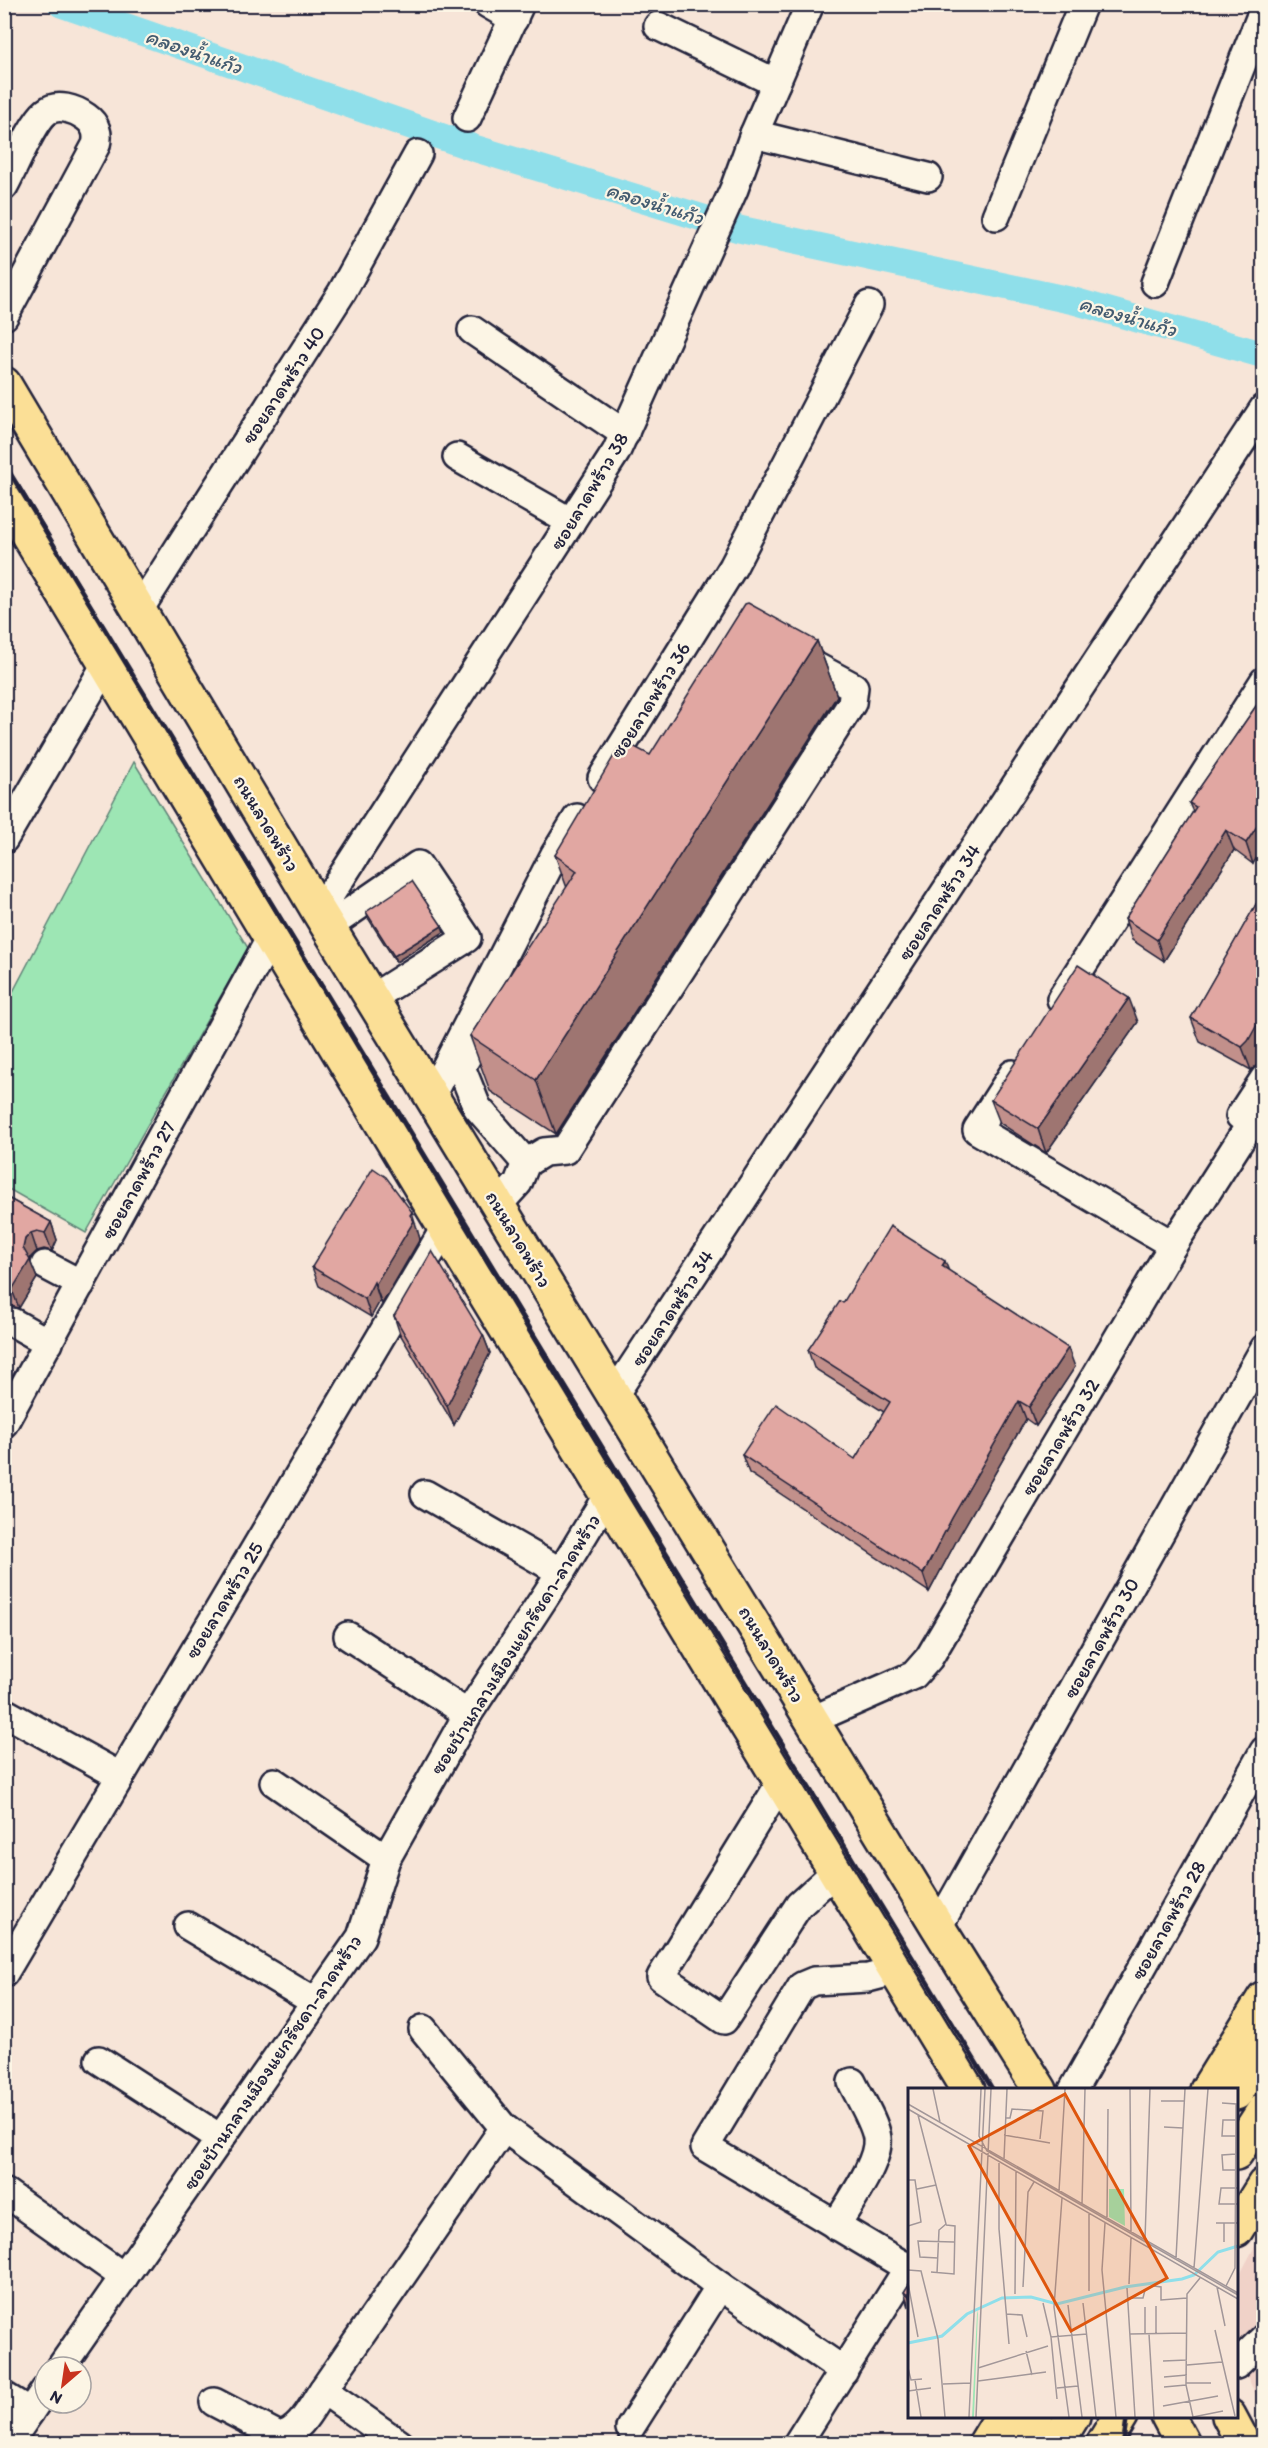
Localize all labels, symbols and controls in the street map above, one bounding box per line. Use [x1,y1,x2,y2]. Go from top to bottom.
water label: คลองน้ำแก้ว [142,23,247,79]
water label: คลองน้ำแก้ว [603,176,708,230]
water label: คลองน้ำแก้ว [1076,290,1181,342]
street label: ซอยลาดพร้าว 40 [236,322,330,448]
street label: ซอยลาดพร้าว 38 [545,428,633,554]
street label: ซอยลาดพร้าว 36 [605,637,695,763]
street label: ถนนลาดพร้าว [229,770,305,876]
street label: ซอยลาดพร้าว 34 [892,839,986,965]
street label: ซอยลาดพร้าว 27 [96,1117,180,1243]
street label: ถนนลาดพร้าว [481,1186,557,1292]
street label: ซอยลาดพร้าว 34 [625,1245,719,1371]
street label: ซอยลาดพร้าว 32 [1016,1374,1105,1500]
street label: ซอยบ้านกลางเมืองแยกรัชดา-ลาดพร้าว [425,1509,605,1779]
street label: ซอยลาดพร้าว 25 [180,1537,268,1663]
street label: ซอยลาดพร้าว 30 [1058,1574,1144,1702]
street label: ถนนลาดพร้าว [734,1601,810,1707]
street label: ซอยลาดพร้าว 28 [1125,1856,1211,1984]
street label: ซอยบ้านกลางเมืองแยกรัชดา-ลาดพร้าว [177,1930,367,2194]
inset map [908,2088,1238,2418]
north arrow [33,2355,93,2415]
text: N [47,2387,65,2409]

